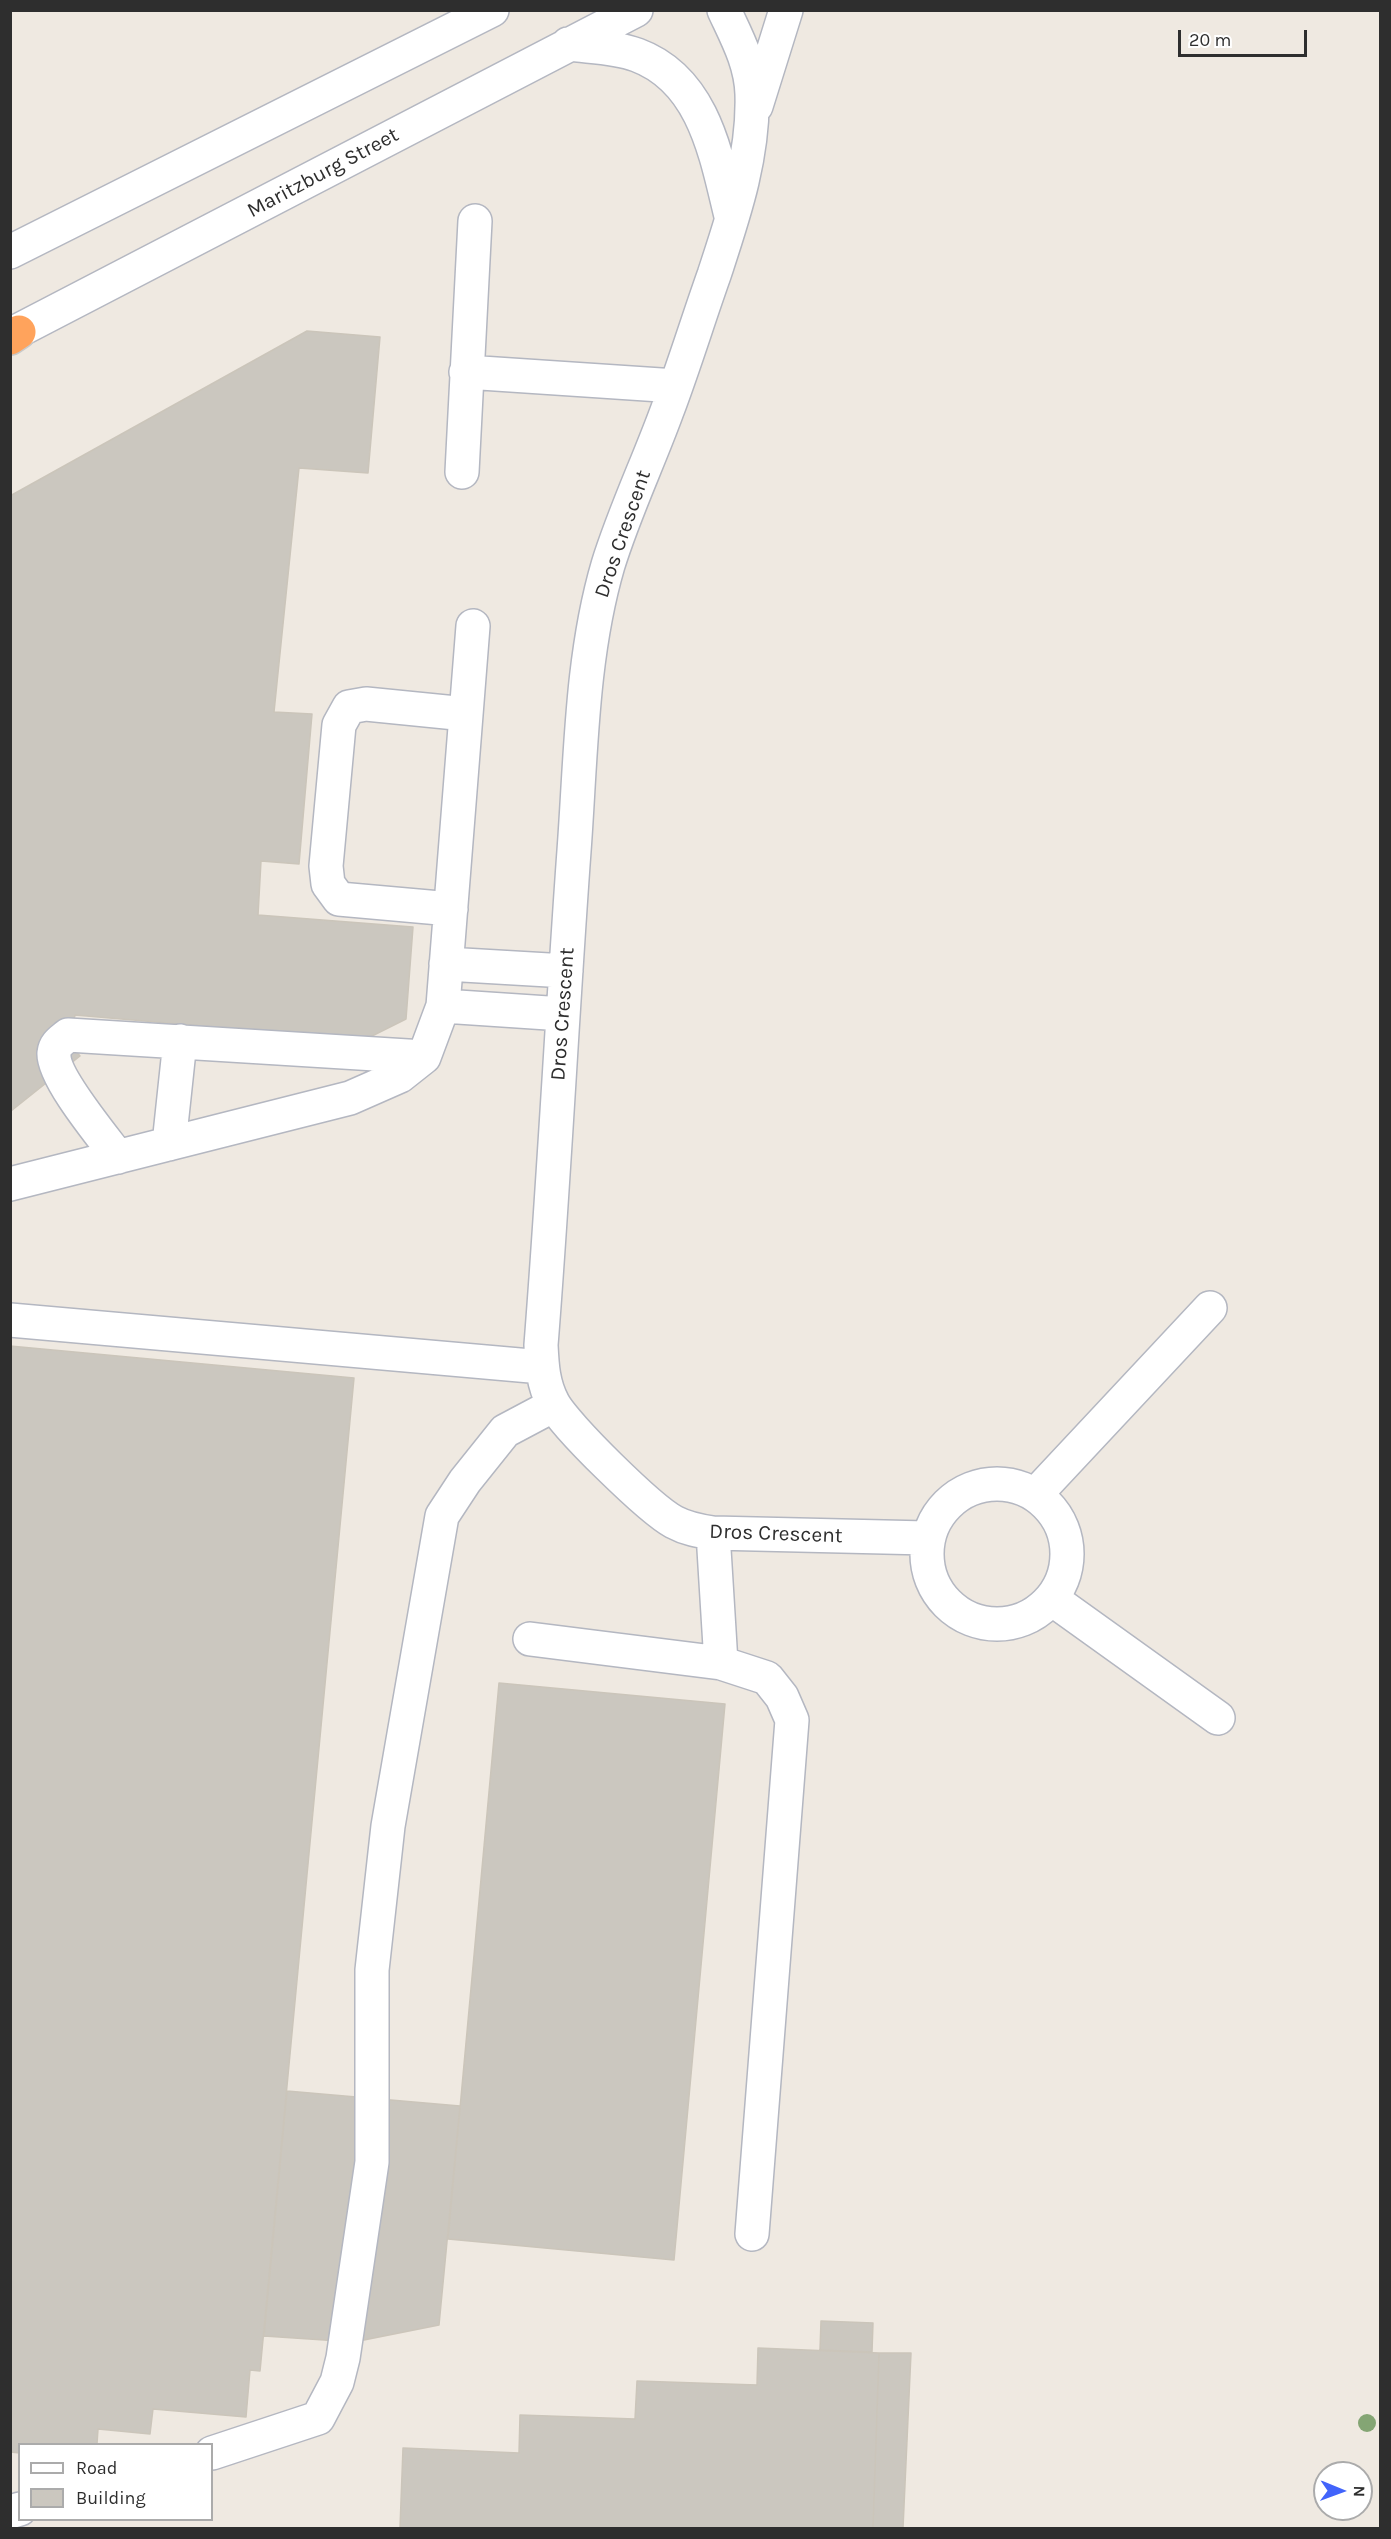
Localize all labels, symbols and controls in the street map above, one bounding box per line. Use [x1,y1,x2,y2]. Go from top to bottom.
scale bar [1181,18,1310,56]
text: 20 m [1189,29,1231,51]
street label: Maritzburg Street [243,122,403,224]
street label: Dros Crescent [589,467,657,601]
street label: Dros Crescent [546,947,580,1081]
street label: Dros Crescent [709,1519,843,1549]
legend [18,2443,213,2521]
text: Road [76,2457,117,2479]
north arrow [1313,2461,1373,2521]
text: N [1350,2485,1369,2497]
text: Building [76,2487,146,2509]

